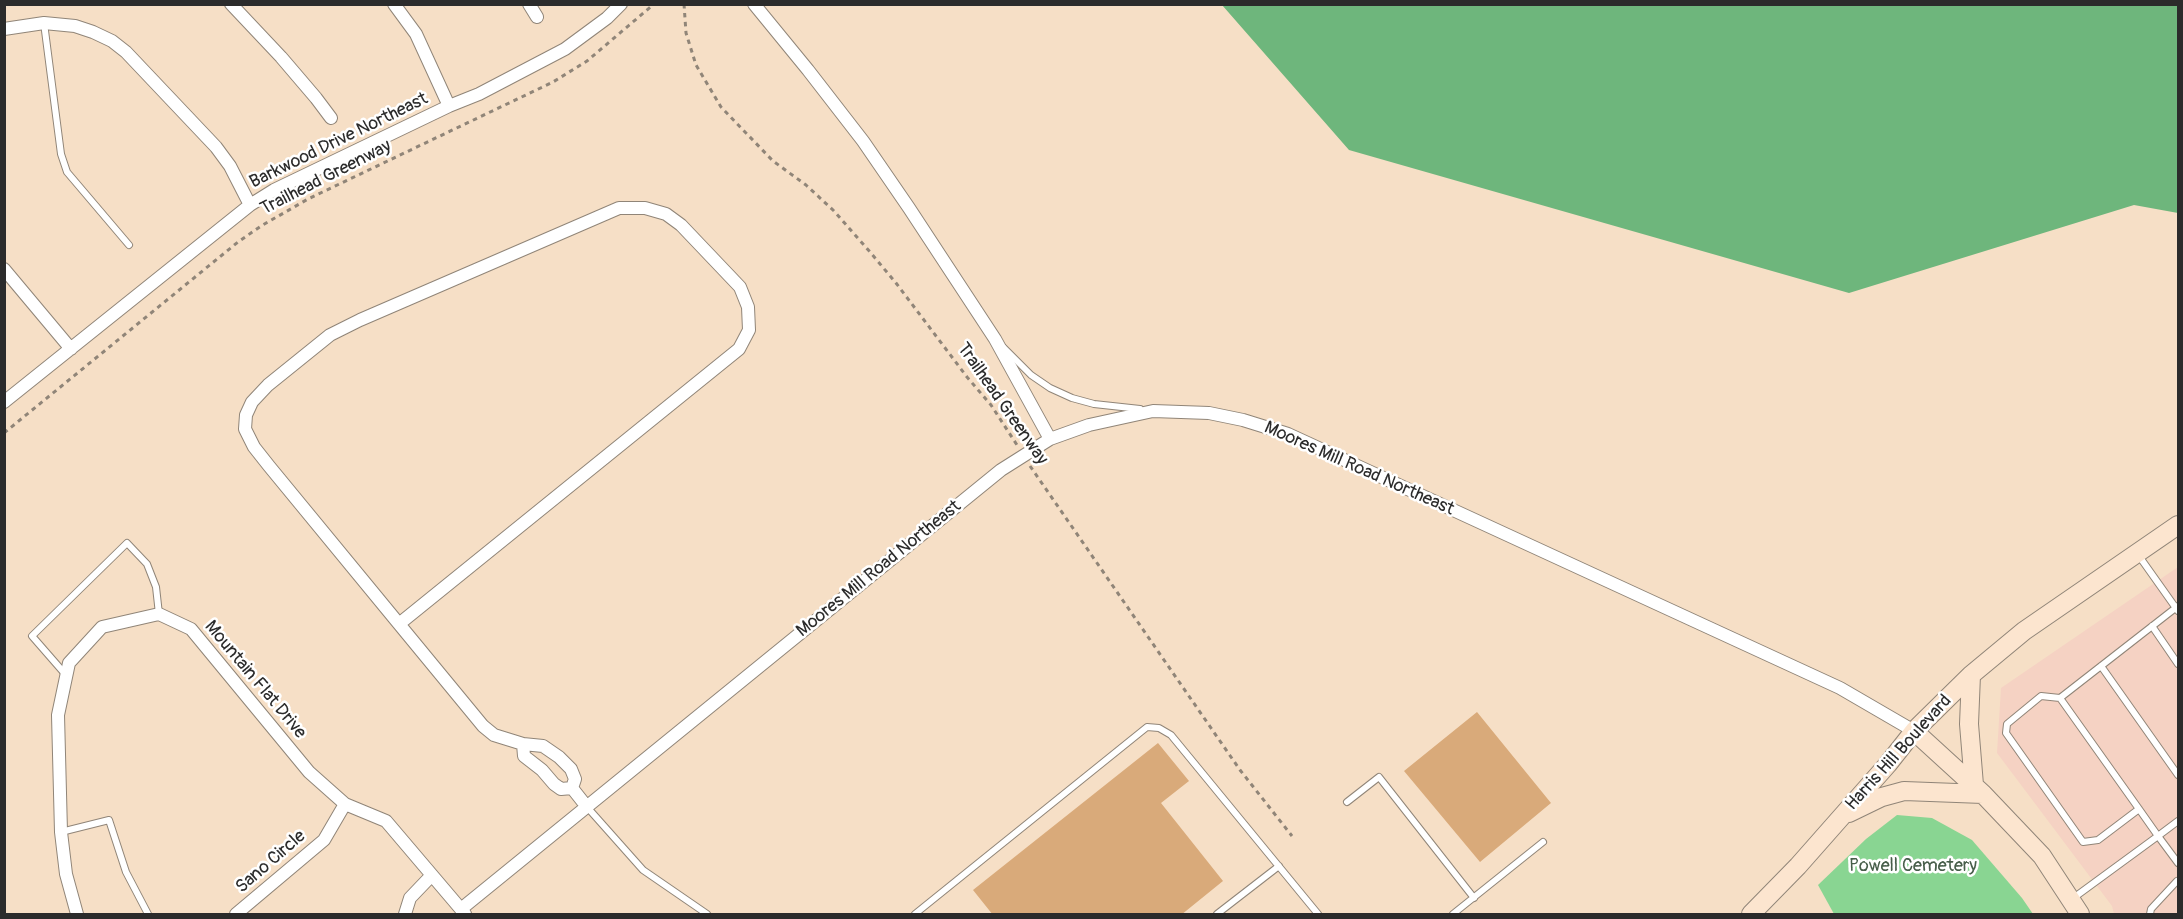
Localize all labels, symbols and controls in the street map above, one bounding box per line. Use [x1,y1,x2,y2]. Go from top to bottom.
street label: Barkwood Drive Northeast [246,88,432,194]
street label: Trailhead Greenway [257,136,395,220]
street label: Trailhead Greenway [952,339,1052,469]
street label: Moores Mill Road Northeast [1261,417,1457,521]
street label: Moores Mill Road Northeast [792,496,966,642]
street label: Mountain Flat Drive [199,617,311,743]
street label: Harris Hill Boulevard [1841,691,1957,815]
street label: Sano Circle [232,826,310,898]
park label: Powell Cemetery [1849,855,1977,877]

